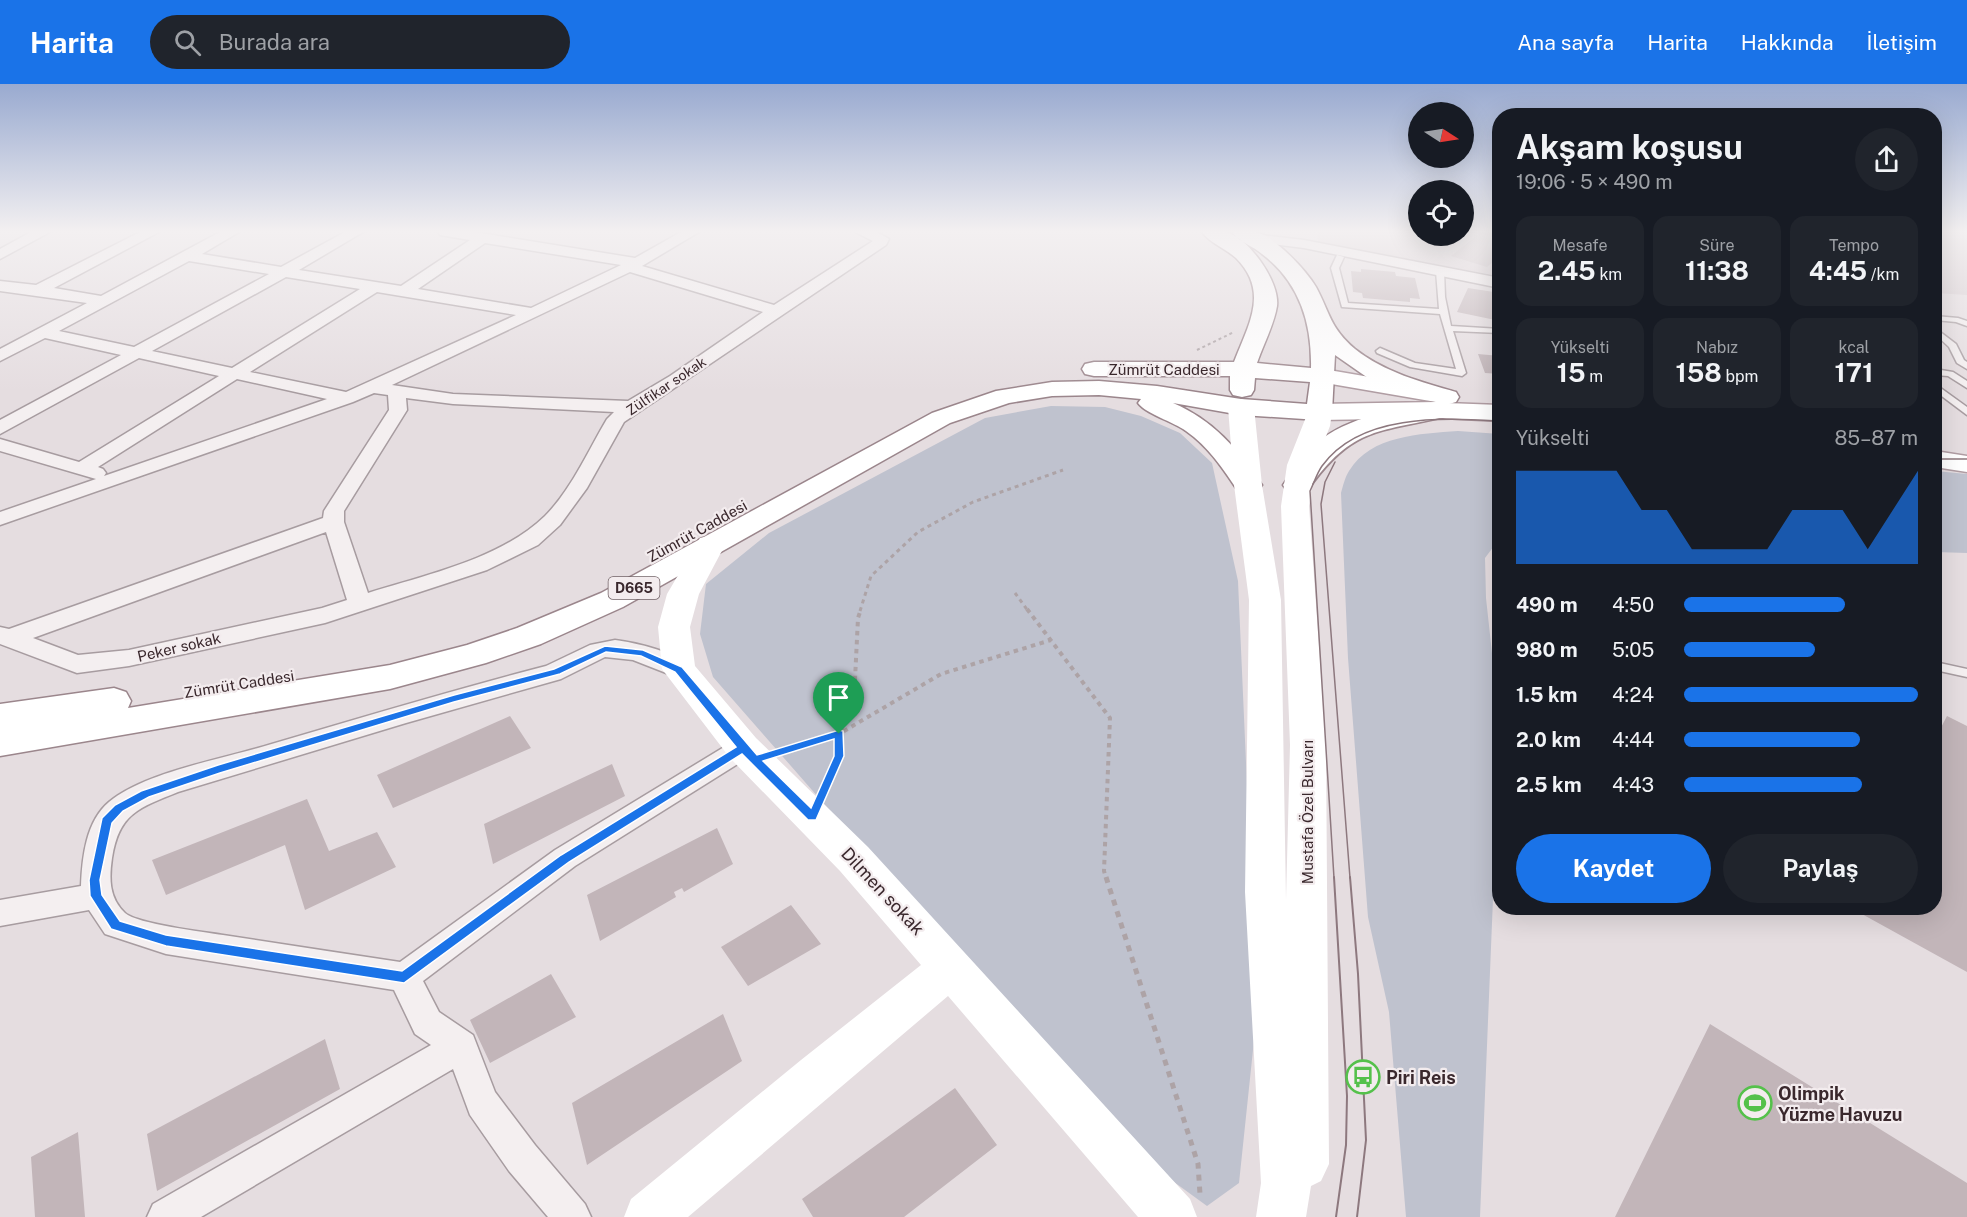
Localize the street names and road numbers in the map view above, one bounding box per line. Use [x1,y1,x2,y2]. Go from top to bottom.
street label: Zülfikar sokak [623,353,709,419]
street label: Zümrüt Caddesi [1108,361,1220,378]
street label: Zümrüt Caddesi [644,497,750,565]
road number: D665 [608,577,660,599]
street label: Peker sokak [136,629,222,665]
street label: Zümrüt Caddesi [183,667,295,701]
street label: Mustafa Özel Bulvarı [1298,740,1316,884]
street label: Dilmen sokak [837,843,929,939]

